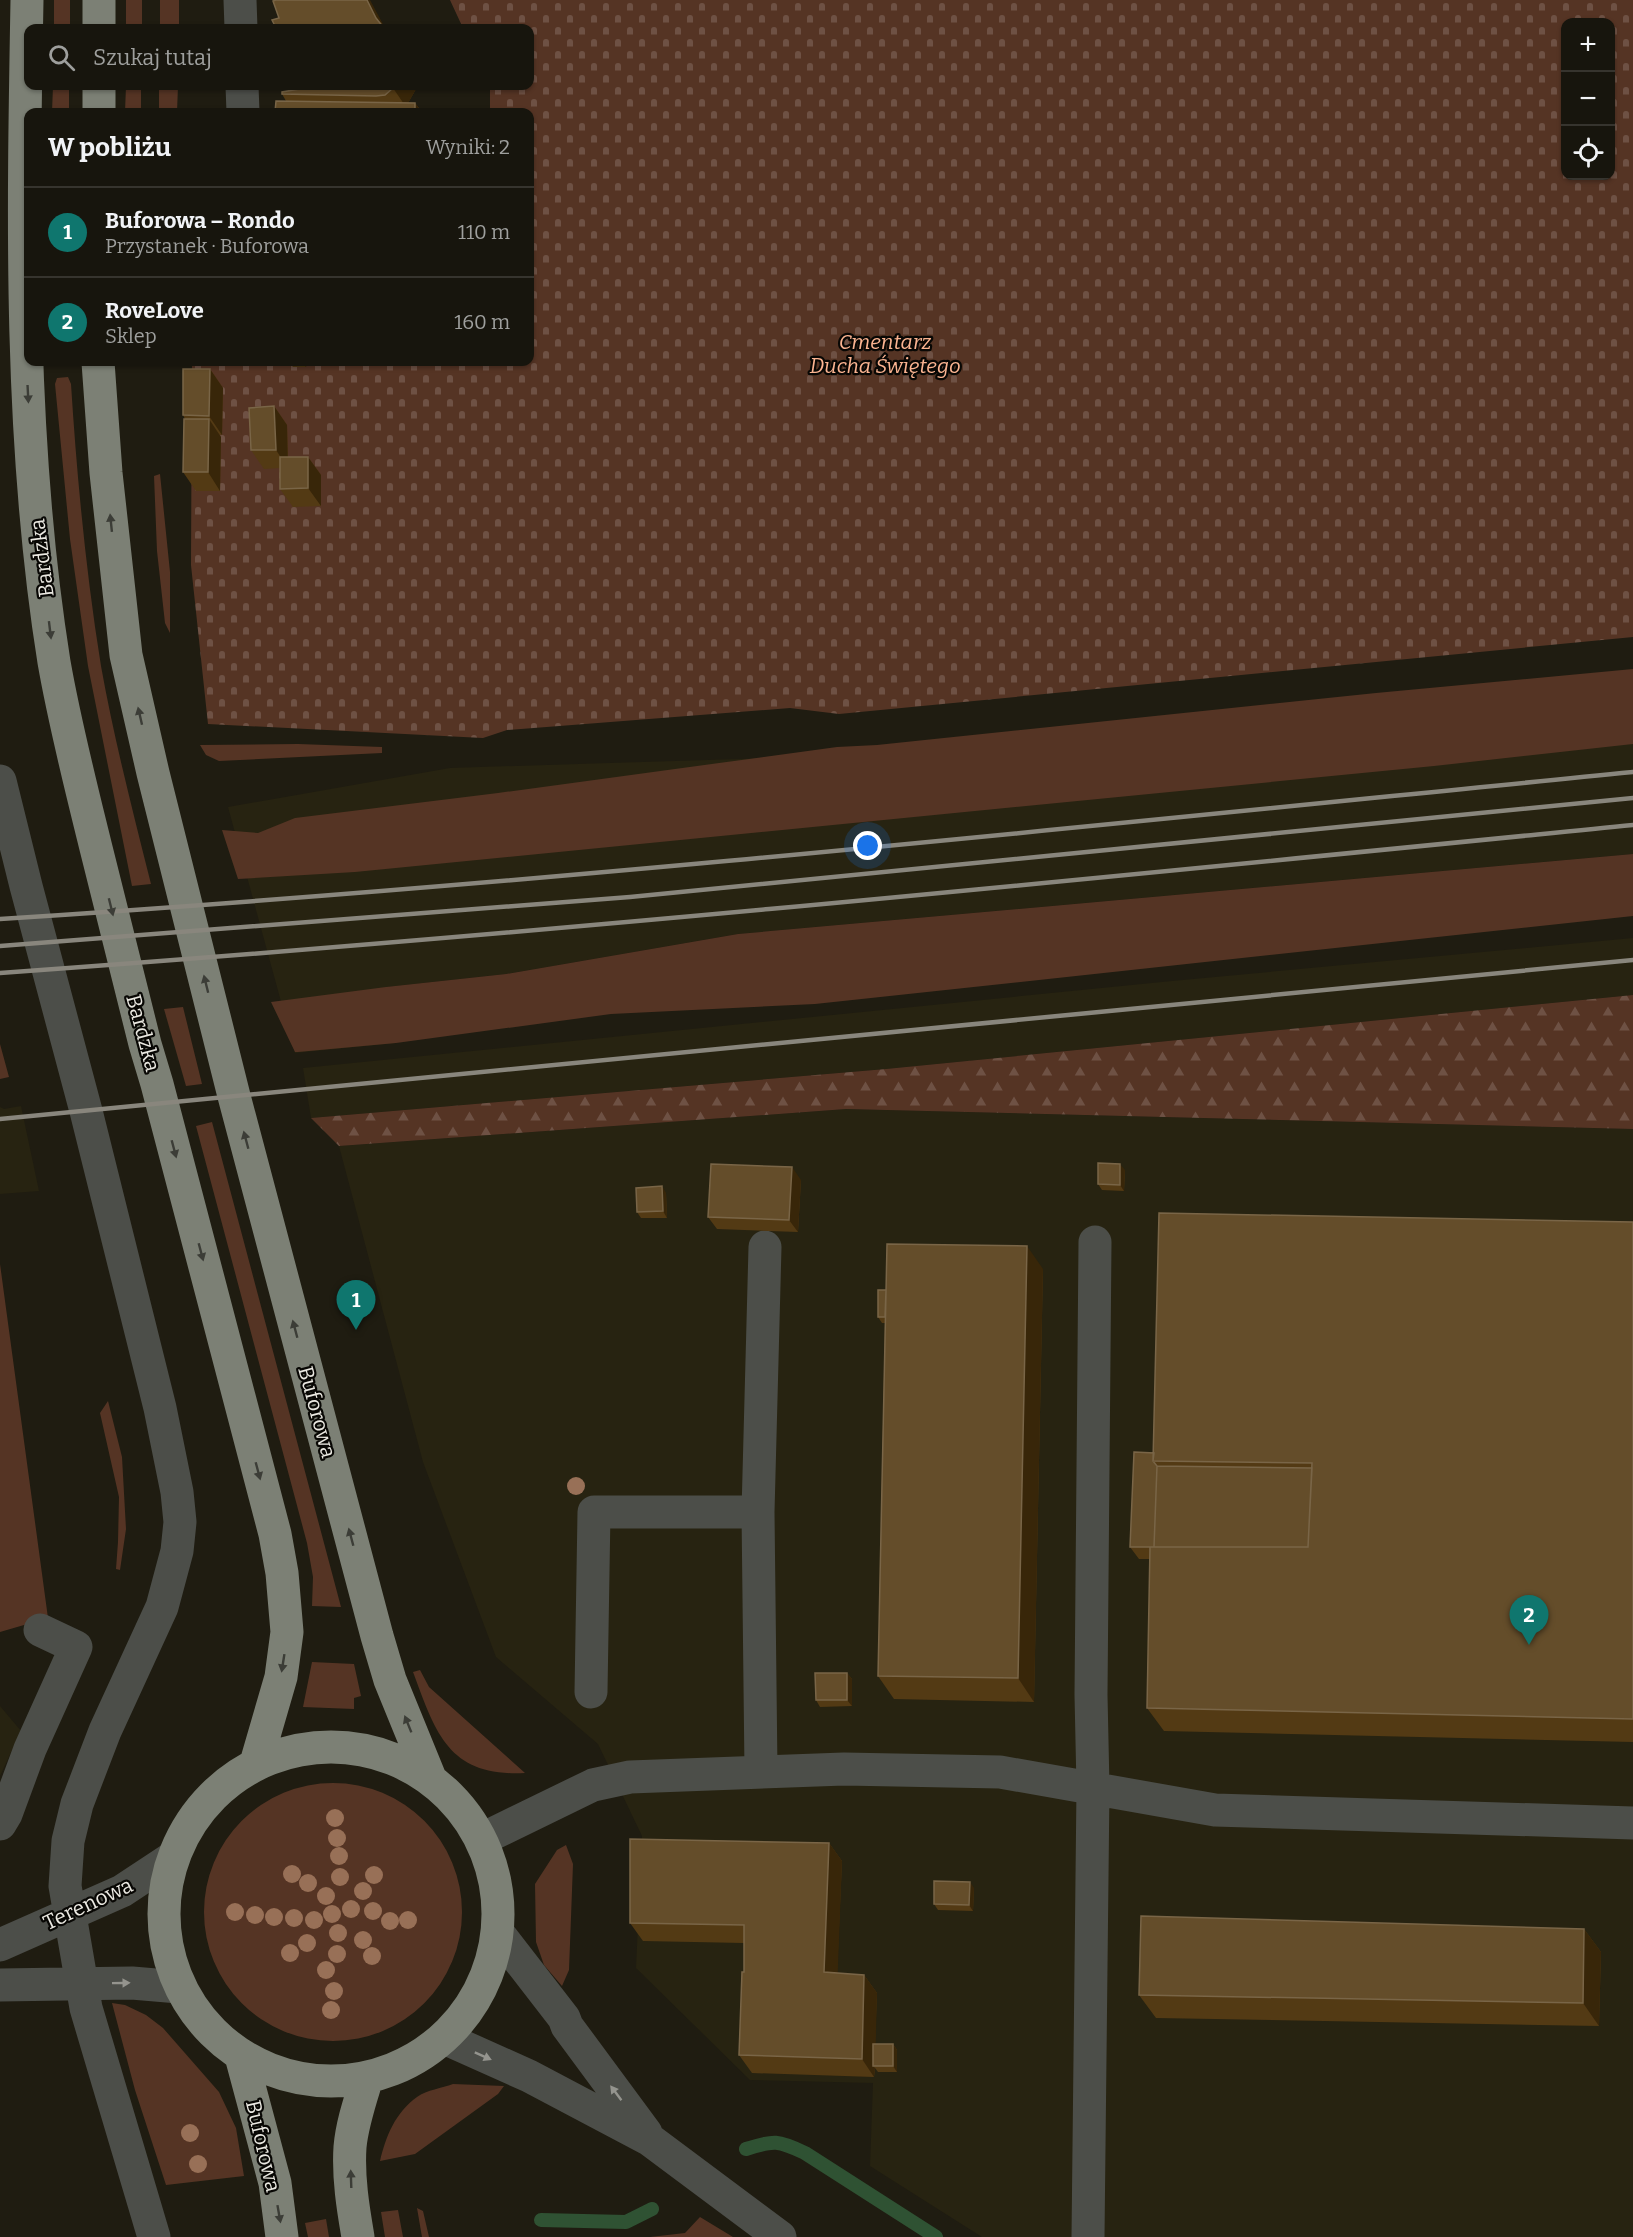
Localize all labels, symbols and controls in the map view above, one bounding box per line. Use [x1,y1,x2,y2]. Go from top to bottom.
map controls [1561,18,1615,180]
button: + [1561,18,1615,72]
search box [24,24,534,90]
icon: search [45,41,78,74]
text: Szukaj tutaj [93,44,212,71]
button: − [1561,72,1615,126]
button: locate [1561,126,1615,180]
text: W pobliżu [48,132,171,163]
text: Wyniki: 2 [426,135,510,159]
text: Buforowa – Rondo [105,207,295,234]
text: 1 [63,220,72,244]
text: 110 m [458,220,510,244]
text: Przystanek · Buforowa [105,234,309,258]
text: RoveLove [105,297,204,324]
text: 2 [62,310,73,334]
text: 160 m [454,310,510,334]
text: Sklep [105,324,157,348]
park label: Cmentarz Ducha Świętego [809,329,961,379]
one-way arrow [23,385,33,404]
one-way arrow [107,514,116,533]
street label: Bardzka [24,517,60,599]
one-way arrow [46,621,55,640]
one-way arrow [134,707,144,725]
your location [853,831,882,860]
one-way arrow [106,897,116,916]
one-way arrow [200,975,210,994]
street label: Bardzka [120,992,166,1075]
one-way arrow [240,1131,250,1149]
one-way arrow [169,1140,179,1158]
one-way arrow [196,1243,206,1261]
pin: 1 [336,1280,376,1330]
one-way arrow [290,1319,300,1338]
street label: Buforowa [292,1363,342,1461]
one-way arrow [254,1462,263,1480]
one-way arrow [345,1528,355,1547]
pin: 2 [1510,1596,1549,1645]
one-way arrow [279,1654,288,1673]
one-way arrow [403,1714,413,1732]
street label: Terenowa [39,1872,137,1936]
one-way arrow [112,1978,131,1988]
one-way arrow [474,2051,491,2060]
one-way arrow [610,2085,622,2100]
street label: Buforowa [240,2097,286,2195]
one-way arrow [346,2169,356,2188]
one-way arrow [274,2205,283,2224]

